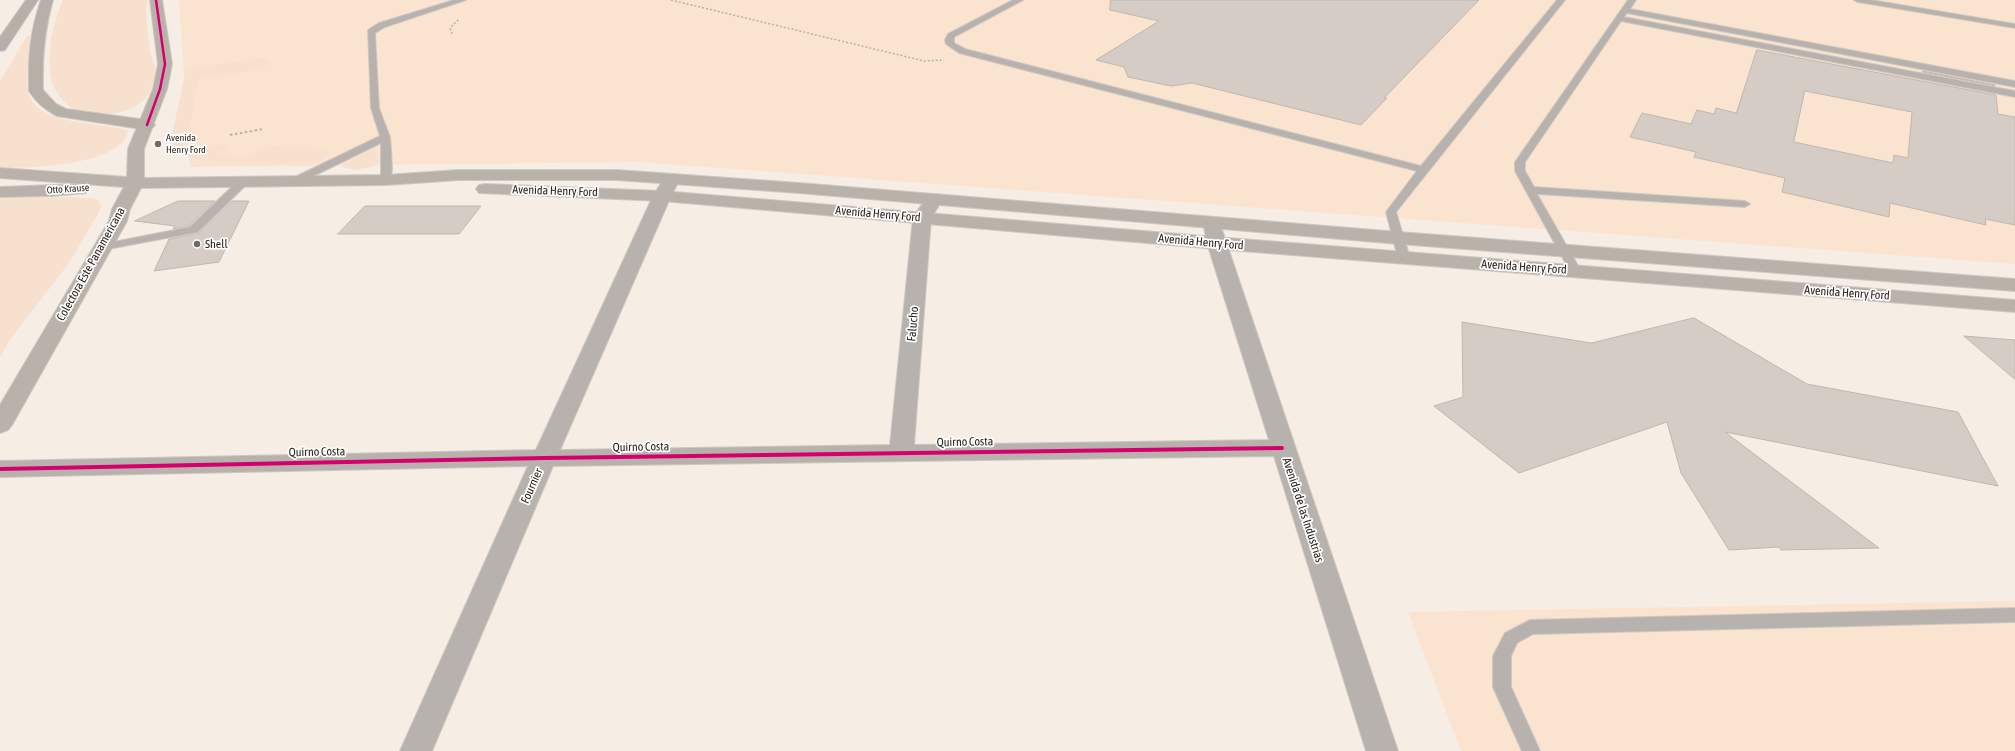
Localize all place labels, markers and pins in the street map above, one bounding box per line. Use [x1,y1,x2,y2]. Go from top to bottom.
place label: Avenida Henry Ford [166,132,206,156]
marker: Avenida Henry Ford [153,139,163,149]
place label: Shell [205,237,228,251]
marker: Shell [192,239,202,249]

